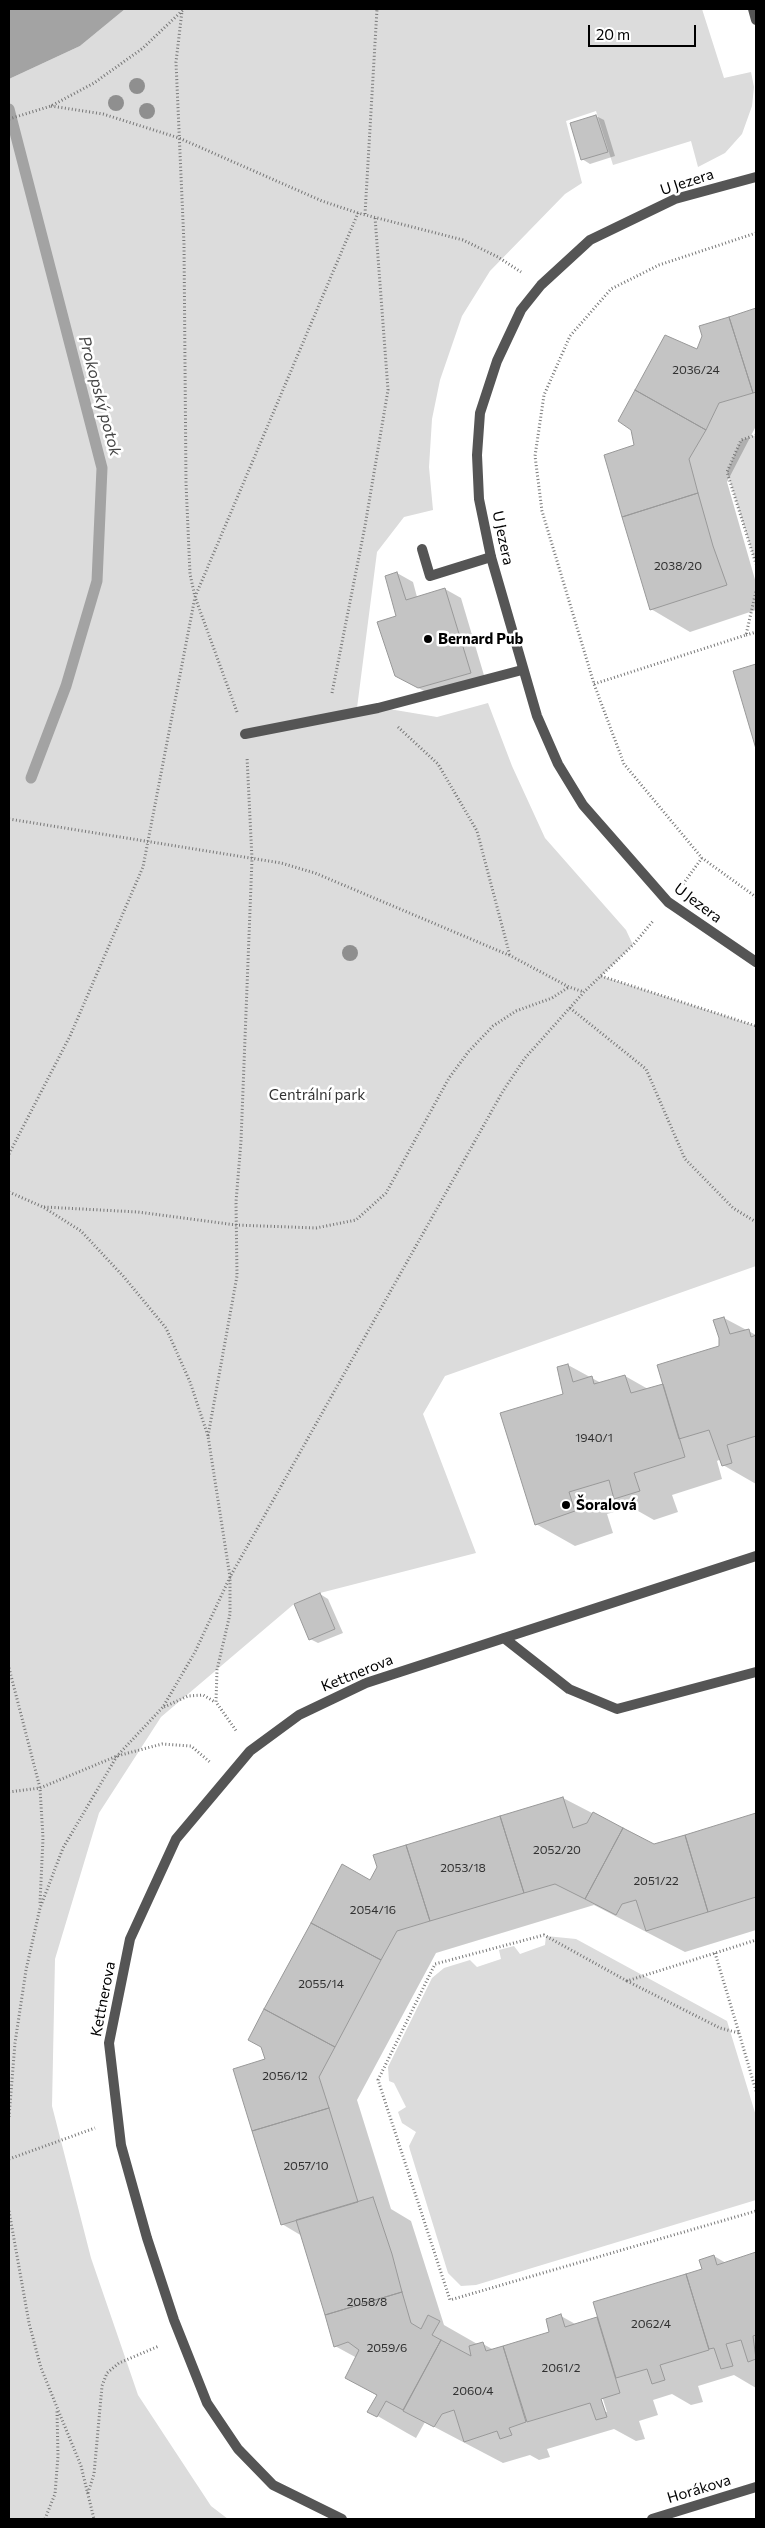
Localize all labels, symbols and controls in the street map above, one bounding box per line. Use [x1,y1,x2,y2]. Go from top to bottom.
scale bar [590,15,698,47]
text: 20 m [596,25,630,43]
street label: U Jezera [658,165,716,199]
water label: Prokopský potok [75,334,125,458]
house number: 2036/24 [672,363,720,377]
street label: U Jezera [488,509,518,567]
house number: 2038/20 [654,559,702,573]
place label: Bernard Pub [438,630,523,648]
marker: Bernard Pub [422,633,434,645]
street label: U Jezera [671,879,725,927]
park label: Centrální park [269,1086,365,1104]
house number: 1940/1 [575,1431,613,1445]
place label: Šoralová [576,1496,636,1514]
marker: Šoralová [560,1499,572,1511]
street label: Kettnerova [318,1650,396,1696]
house number: 2052/20 [533,1843,581,1857]
house number: 2053/18 [440,1861,486,1875]
house number: 2051/22 [633,1874,679,1888]
house number: 2054/16 [350,1903,396,1917]
street label: Kettnerova [87,1960,119,2038]
house number: 2055/14 [298,1977,344,1991]
house number: 2056/12 [262,2069,308,2083]
house number: 2057/10 [283,2159,329,2173]
house number: 2058/8 [347,2295,387,2309]
house number: 2062/4 [631,2317,671,2331]
house number: 2059/6 [367,2341,407,2355]
house number: 2061/2 [542,2361,580,2375]
house number: 2060/4 [453,2384,493,2398]
street label: Horákova [665,2471,733,2507]

